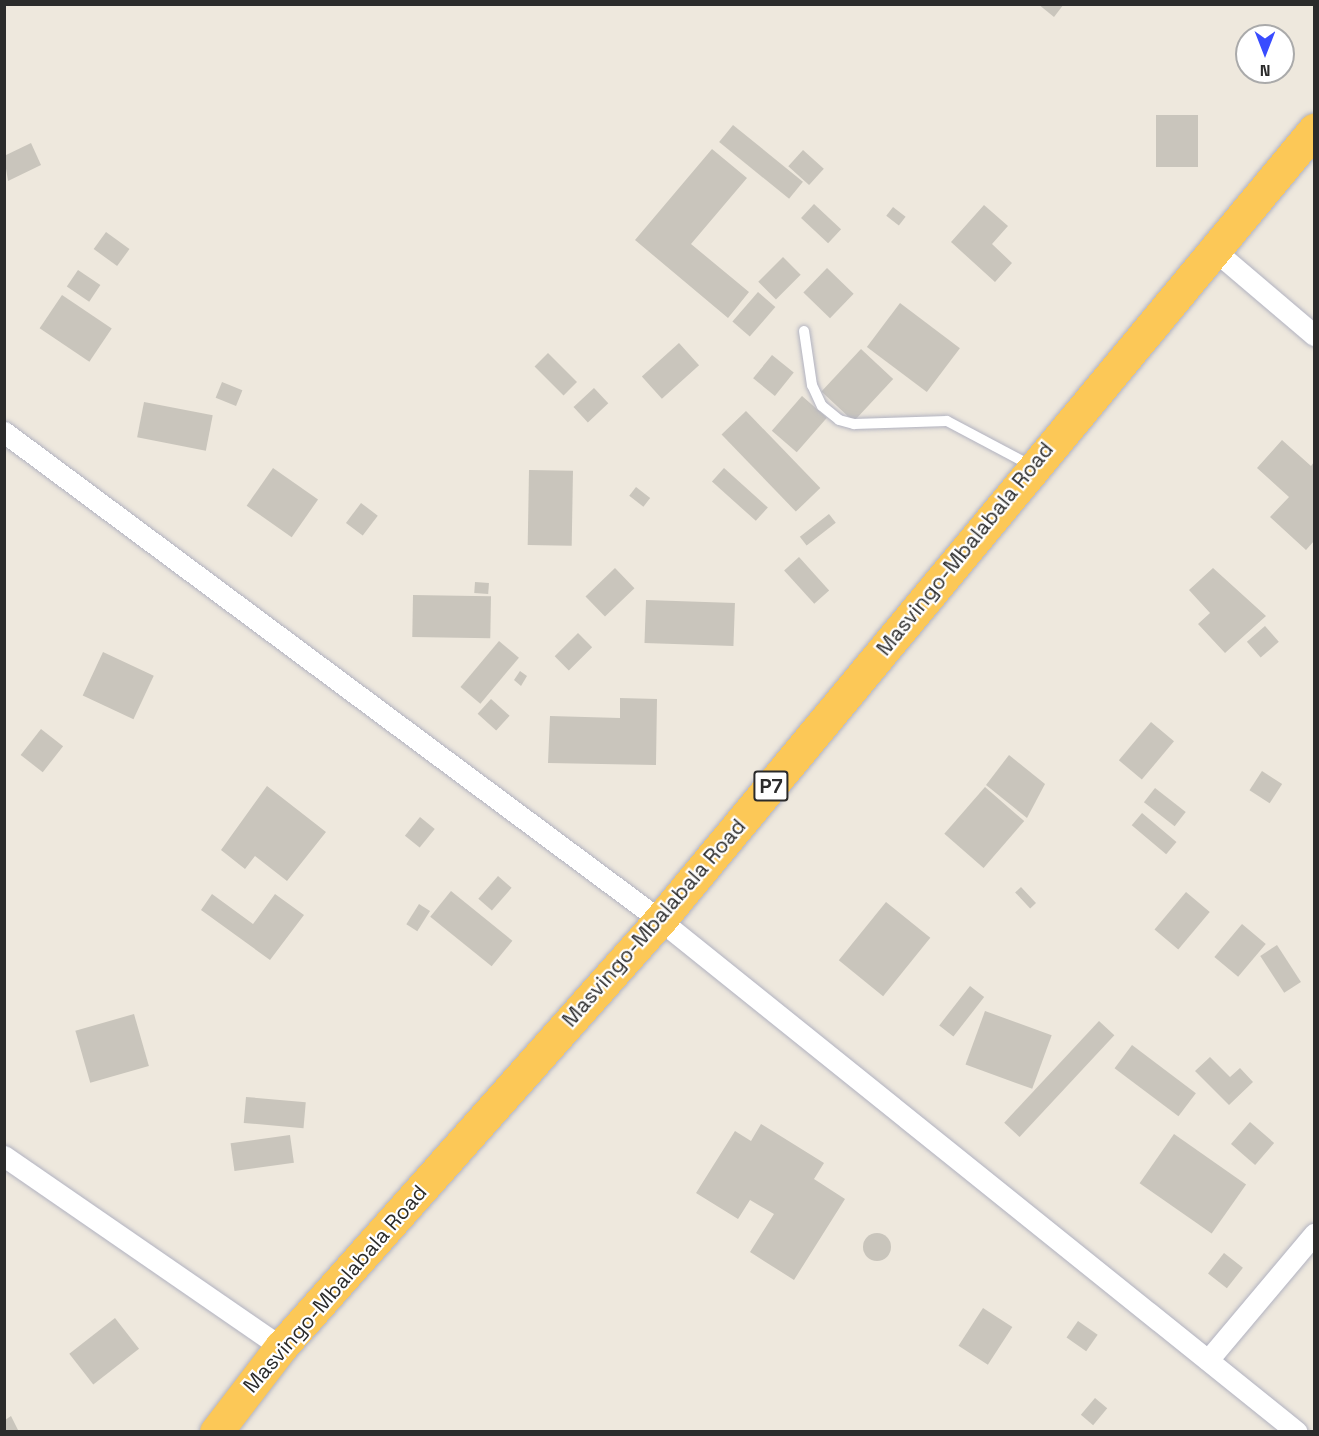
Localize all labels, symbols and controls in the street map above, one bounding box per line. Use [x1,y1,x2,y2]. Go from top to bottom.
north arrow [1235,24,1295,84]
text: N [1260,60,1270,81]
street label: Masvingo-Mbalabala Road [871,437,1059,661]
road number: P7 [753,769,789,803]
street label: Masvingo-Mbalabala Road [557,814,751,1032]
street label: Masvingo-Mbalabala Road [238,1180,432,1398]

